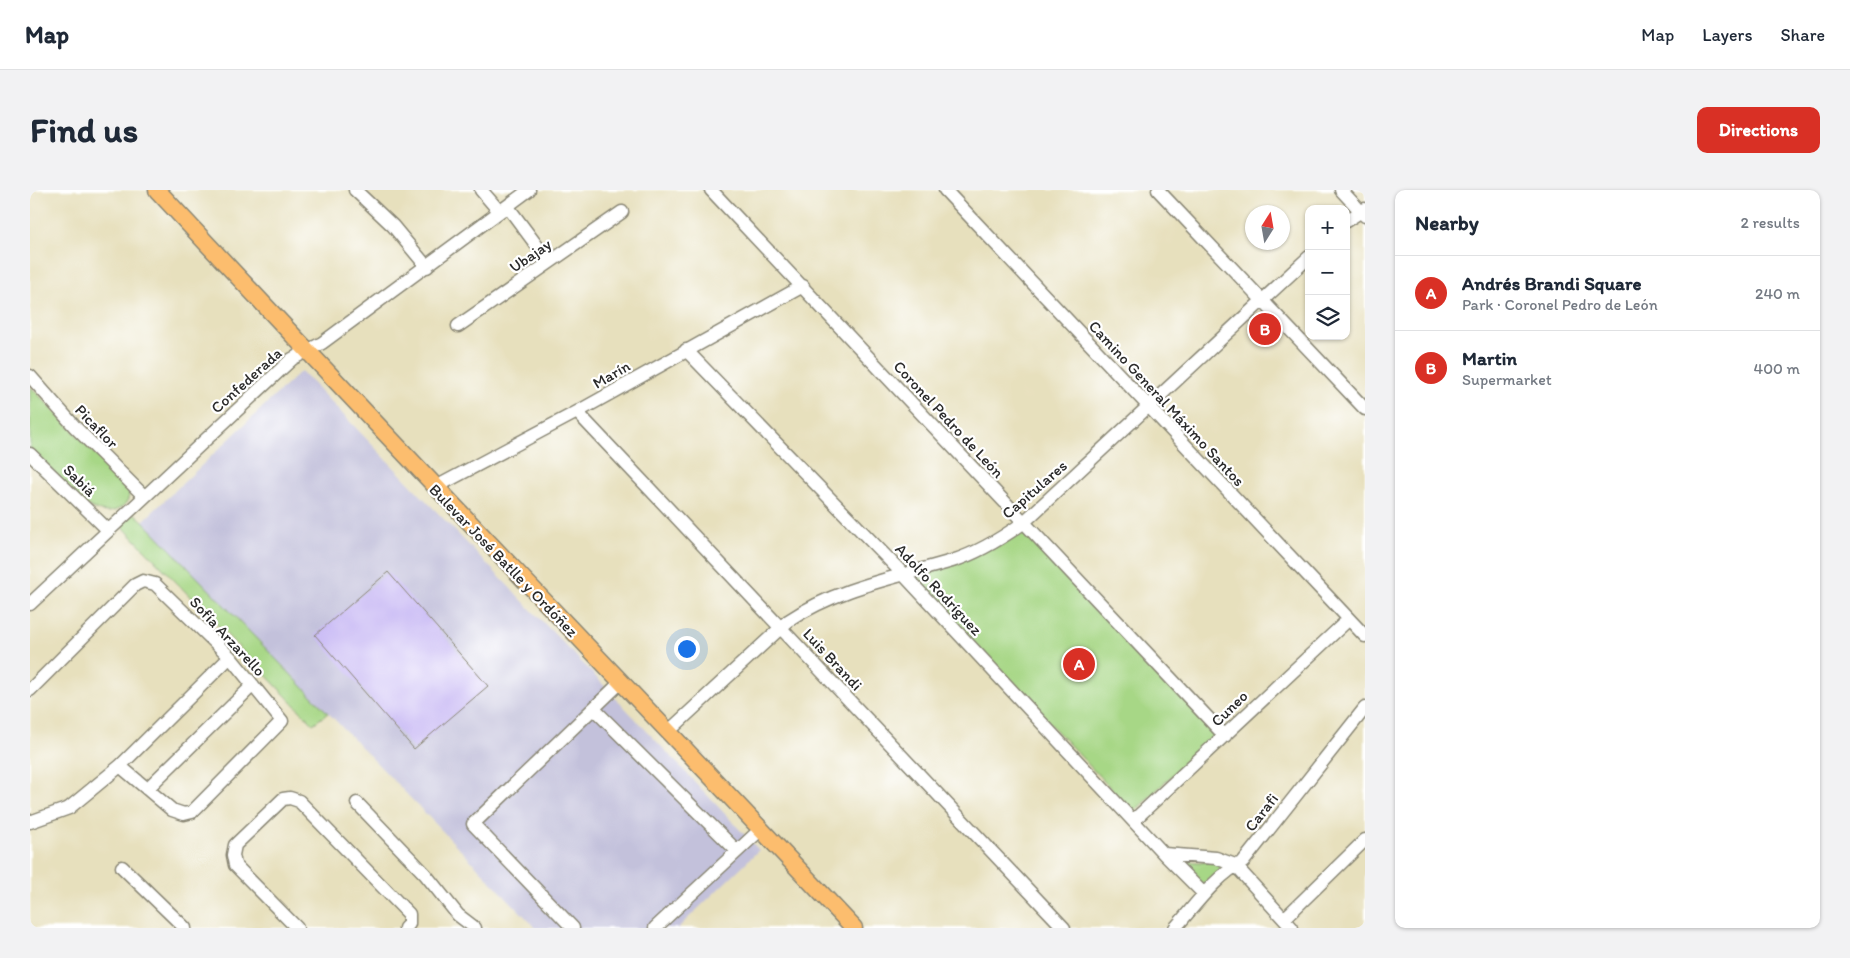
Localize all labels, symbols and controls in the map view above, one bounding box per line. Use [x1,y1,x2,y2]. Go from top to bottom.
text: Map [25,20,69,49]
text: Map [1641,24,1674,46]
text: Layers [1702,24,1752,46]
text: Share [1780,24,1825,46]
button: Directions [1697,107,1820,153]
text: Find us [30,109,138,151]
north arrow [1245,205,1290,250]
map controls [1305,205,1350,340]
button: + [1305,205,1350,250]
text: Nearby [1415,210,1479,235]
text: 2 results [1740,213,1800,232]
street label: Ubajay [506,234,555,277]
button: − [1305,250,1350,295]
text: Andrés Brandi Square [1462,272,1642,295]
text: A [1426,284,1436,303]
text: 240 m [1755,284,1800,303]
button: layers [1305,295,1350,340]
text: Park · Coronel Pedro de León [1462,295,1658,314]
pin: B [1249,310,1281,348]
street label: Camino General Máximo Santos [1085,316,1249,490]
street label: Confederada [207,344,286,417]
text: Martin [1462,347,1517,370]
street label: Marín [589,356,634,393]
street label: Coronel Pedro de León [889,357,1008,482]
text: B [1426,359,1436,378]
text: 400 m [1754,359,1800,378]
text: Supermarket [1462,370,1552,389]
street label: Picaflor [71,400,123,453]
street label: Capitulares [998,456,1071,523]
street label: Sabiá [59,460,100,501]
street label: Bulevar José Batlle y Ordóñez [425,480,582,641]
street label: Adolfo Rodríguez [891,540,986,640]
street label: Sofía Arzarello [186,593,269,680]
street label: Luis Brandi [799,624,866,694]
your location [674,636,700,662]
pin: A [1063,645,1095,683]
street label: Cuneo [1207,686,1252,730]
street label: Carafi [1241,790,1282,835]

